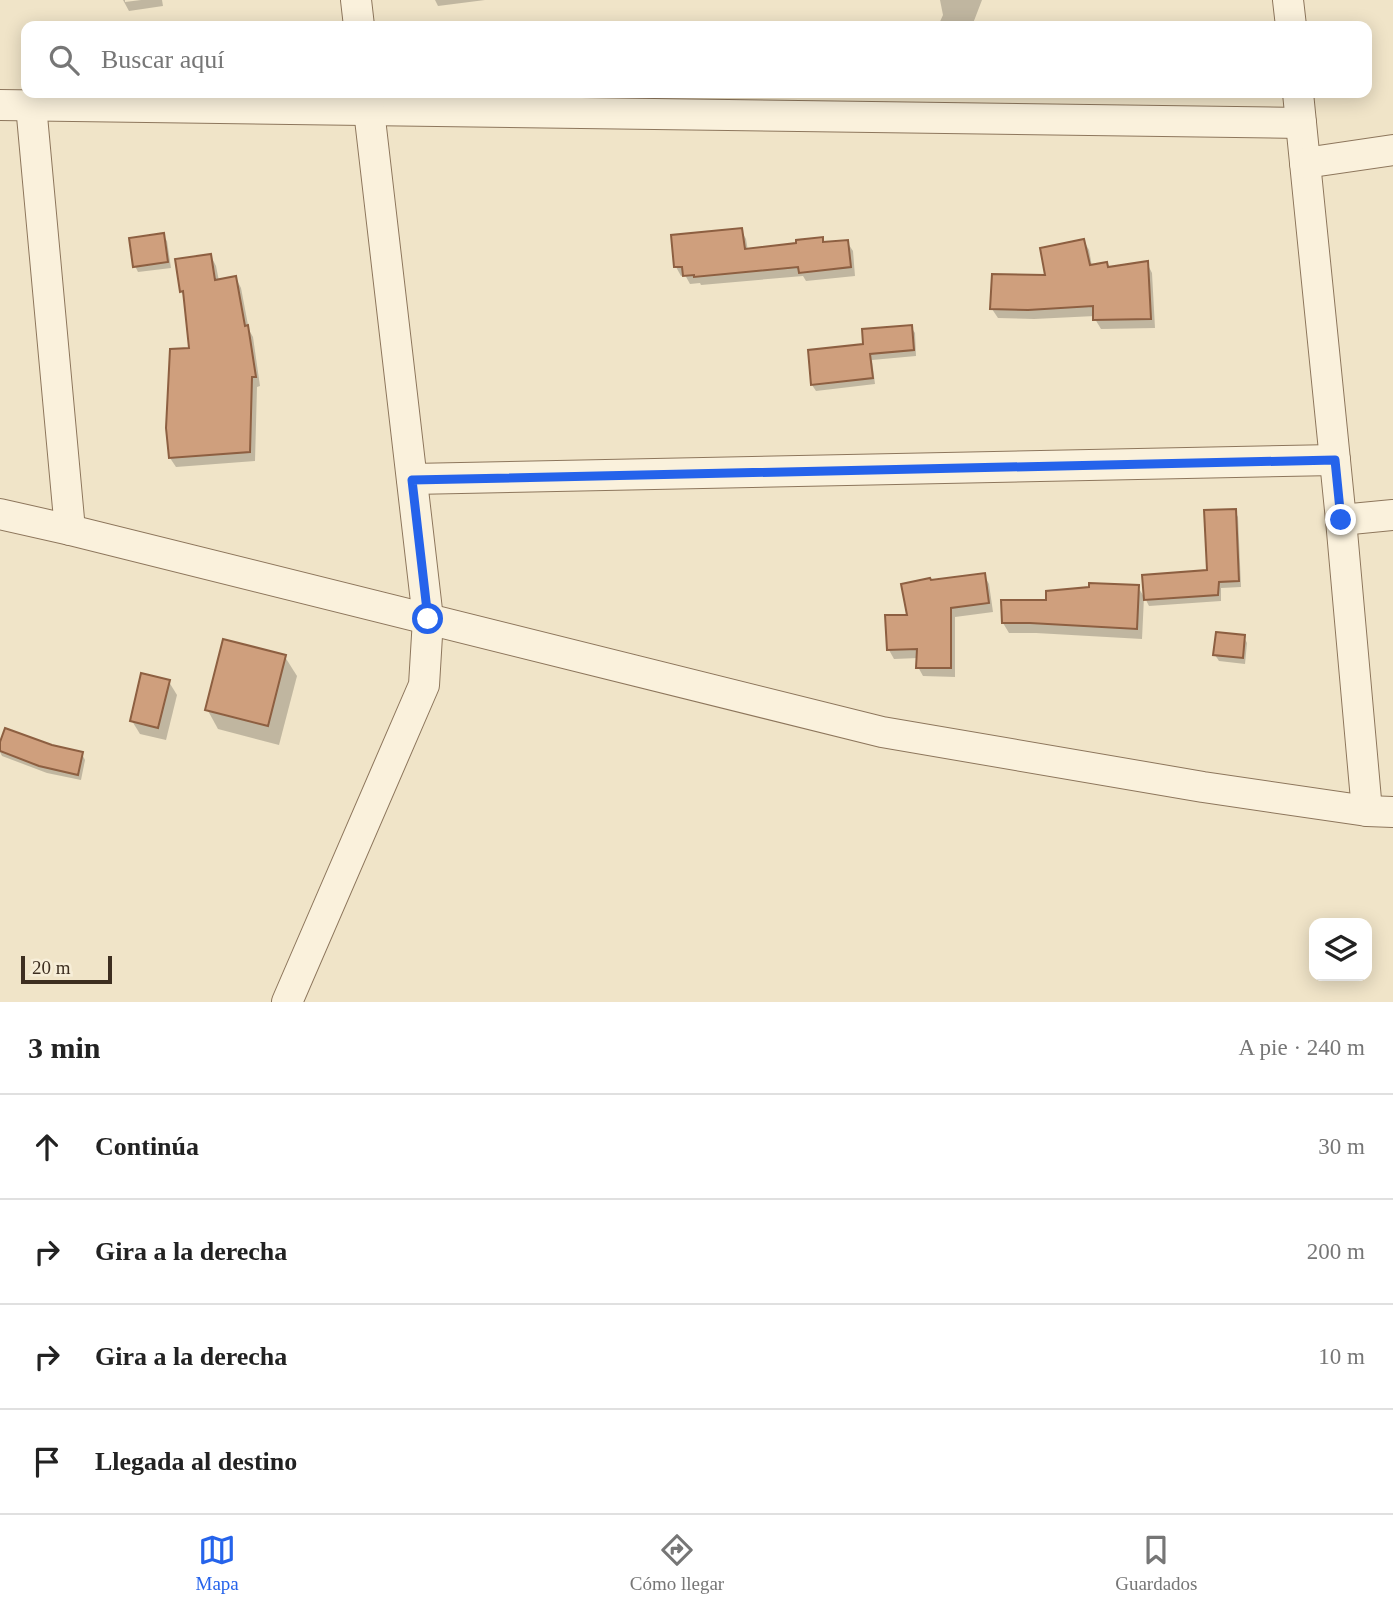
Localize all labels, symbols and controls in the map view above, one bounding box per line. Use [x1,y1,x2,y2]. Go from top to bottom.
search box [21,21,1372,98]
icon: search [45,41,83,79]
text: Buscar aquí [101,45,224,74]
route end [1325,504,1356,535]
route start [412,603,443,634]
map controls [1309,918,1372,981]
button: layers [1309,918,1372,981]
scale bar [21,953,112,985]
text: 20 m [32,957,71,978]
text: 3 min [28,1031,101,1064]
text: A pie · 240 m [1239,1035,1365,1060]
icon: ahead [28,1128,66,1166]
text: Continúa [95,1132,199,1161]
text: 30 m [1318,1134,1365,1159]
icon: right [28,1233,66,1271]
text: Gira a la derecha [95,1237,287,1266]
text: 200 m [1307,1239,1365,1264]
icon: right [28,1338,66,1376]
text: Gira a la derecha [95,1342,287,1371]
text: 10 m [1318,1344,1365,1369]
icon: arrive [28,1443,66,1481]
text: Llegada al destino [95,1447,297,1476]
tab: Mapa [195,1531,239,1595]
tab: Cómo llegar [630,1531,724,1595]
tab: Guardados [1115,1531,1197,1595]

